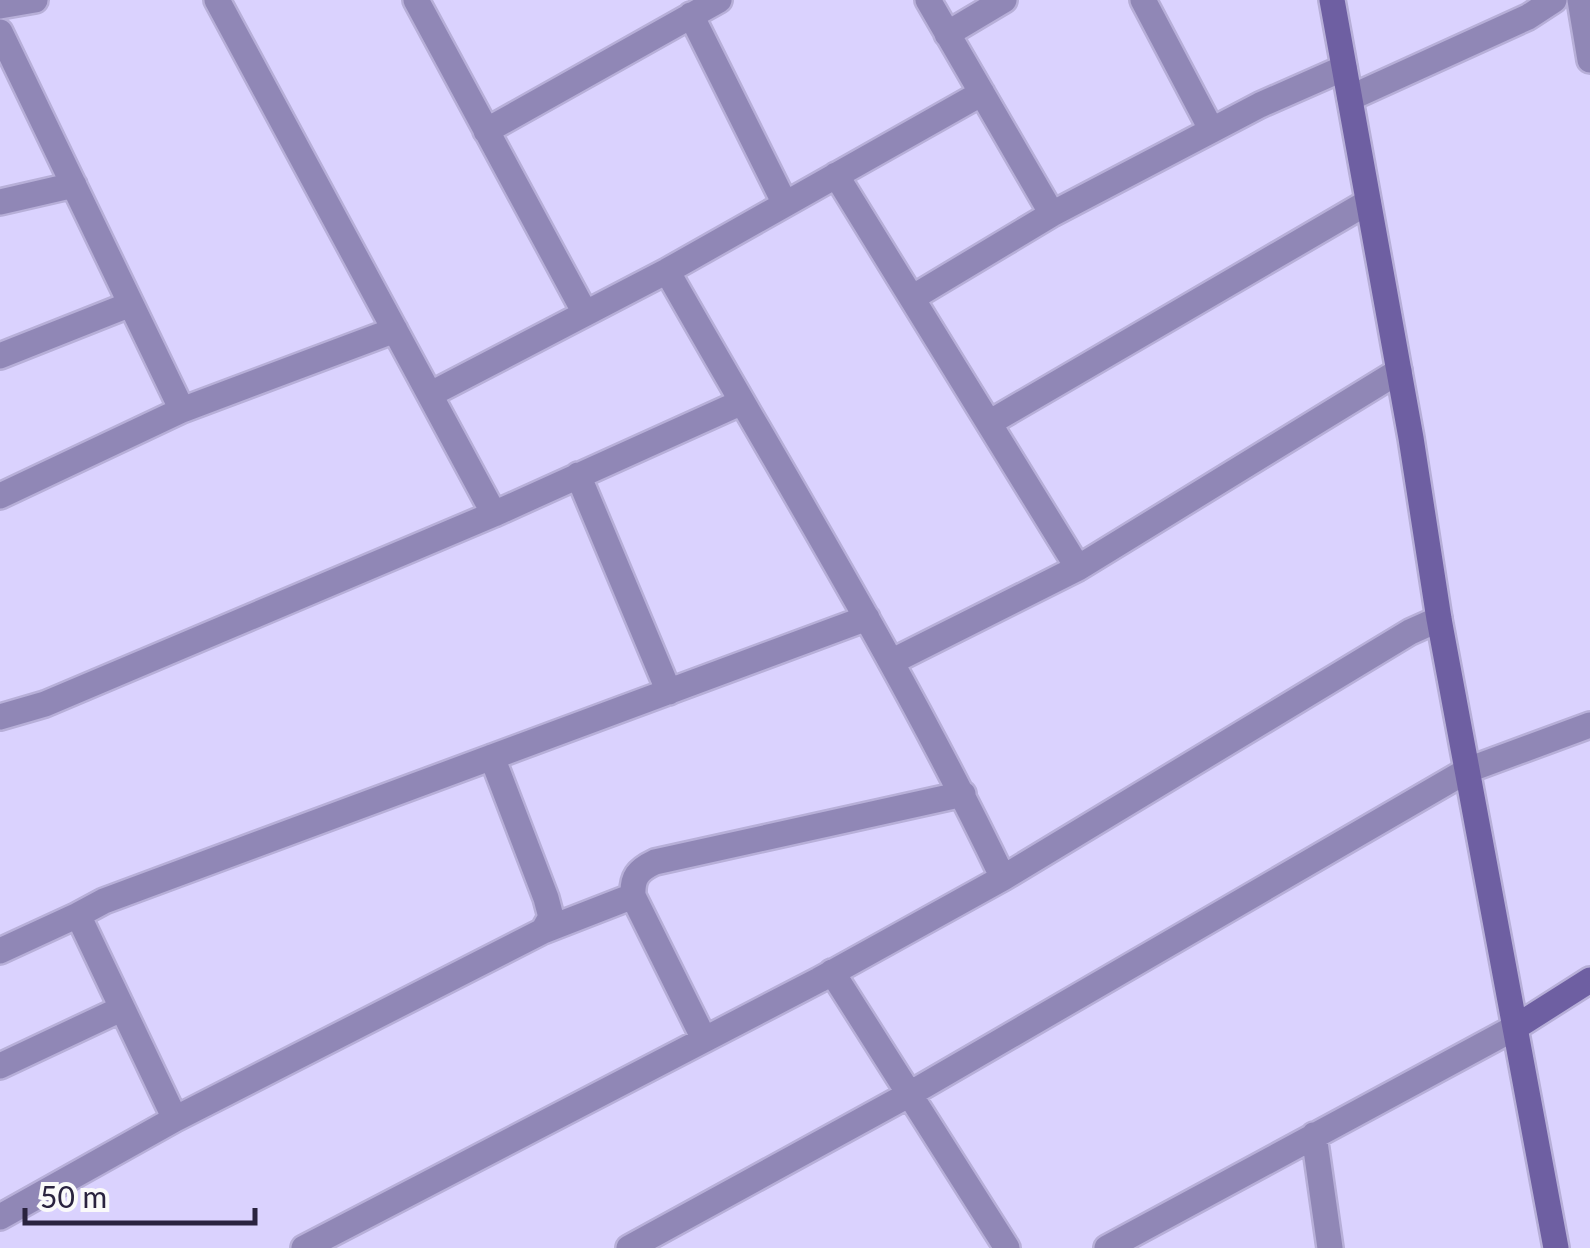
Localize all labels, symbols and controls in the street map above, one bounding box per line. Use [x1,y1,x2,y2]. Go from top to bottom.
scale bar [25,1163,255,1225]
text: 50 m [40,1178,107,1214]

